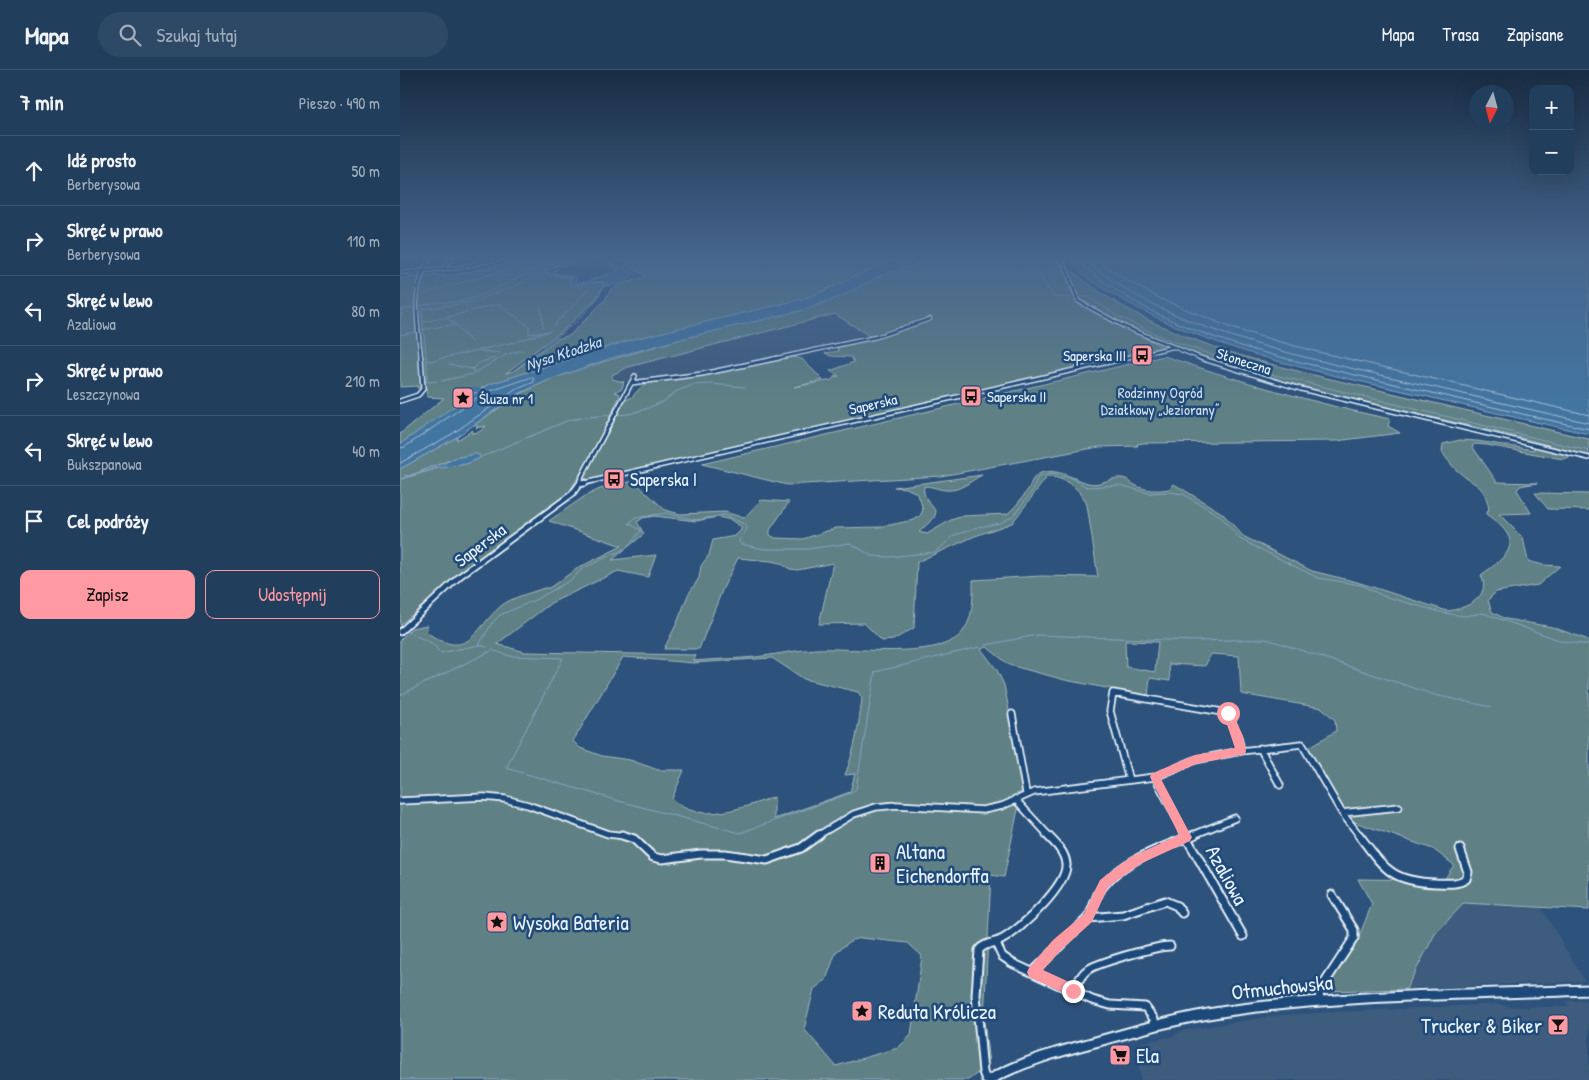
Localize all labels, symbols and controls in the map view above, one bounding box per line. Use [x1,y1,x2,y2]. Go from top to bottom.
search box [98,12,448,57]
text: Mapa [25,19,68,51]
icon: search [116,21,144,49]
text: Szukaj tutaj [156,22,238,48]
text: Mapa [1382,22,1414,47]
text: Trasa [1442,22,1479,47]
text: Zapisane [1507,22,1564,47]
north arrow [1469,85,1514,130]
map controls [1529,85,1574,175]
button: + [1529,85,1574,130]
text: 7 min [20,88,64,117]
text: Pieszo · 490 m [299,92,380,114]
button: − [1529,130,1574,175]
text: Idź prosto [67,147,136,173]
icon: ahead [20,157,48,185]
text: 50 m [352,160,380,182]
text: Berberysowa [67,173,140,195]
text: Skręć w prawo [67,217,163,243]
icon: right [20,227,48,255]
text: 110 m [347,230,380,252]
text: Berberysowa [67,243,140,265]
text: Skręć w lewo [67,287,152,313]
icon: left [20,297,48,325]
text: 80 m [351,300,380,322]
text: Azaliowa [67,313,116,335]
water label: Nysa Kłodzka [522,330,605,376]
street label: Słoneczna [1214,342,1274,380]
bus stop icon: Saperska III [1130,343,1154,367]
place label: Saperska III [1063,345,1126,366]
text: Skręć w prawo [67,357,163,383]
icon: right [20,367,48,395]
text: 210 m [345,370,380,392]
park label: Rodzinny Ogród Działkowy „Jeziorany” [1101,382,1220,420]
text: Leszczynowa [67,383,140,405]
bus stop icon: Saperska II [959,384,983,408]
place icon: Śluza nr 1 [451,386,475,410]
place label: Saperska II [987,386,1046,407]
place label: Śluza nr 1 [479,388,533,409]
street label: Saperska [847,388,899,420]
text: Skręć w lewo [67,427,152,453]
icon: left [20,437,48,465]
text: 40 m [352,440,380,462]
text: Bukszpanowa [67,453,142,475]
bus stop icon: Saperska I [602,467,626,491]
place label: Saperska I [630,467,697,492]
icon: arrive [20,507,48,535]
text: Cel podróży [67,508,149,534]
street label: Saperska [449,517,511,573]
button: Zapisz [20,570,195,619]
button: Udostępnij [205,570,380,619]
route start [1217,702,1240,725]
place label: Altana Eichendorffa [896,837,989,890]
street label: Azaliowa [1199,840,1255,910]
building icon: Altana Eichendorffa [868,851,892,875]
place label: Wysoka Bateria [513,908,629,937]
place icon: Wysoka Bateria [485,910,509,934]
street label: Otmuchowska [1230,967,1334,1007]
route end [1062,980,1085,1003]
place label: Reduta Królicza [878,997,996,1026]
place icon: Reduta Królicza [850,999,874,1023]
place label: Trucker & Biker [1421,1011,1542,1040]
bar icon: Trucker & Biker [1546,1013,1570,1037]
place label: Ela [1136,1041,1159,1070]
supermarket icon: Ela [1108,1043,1132,1067]

